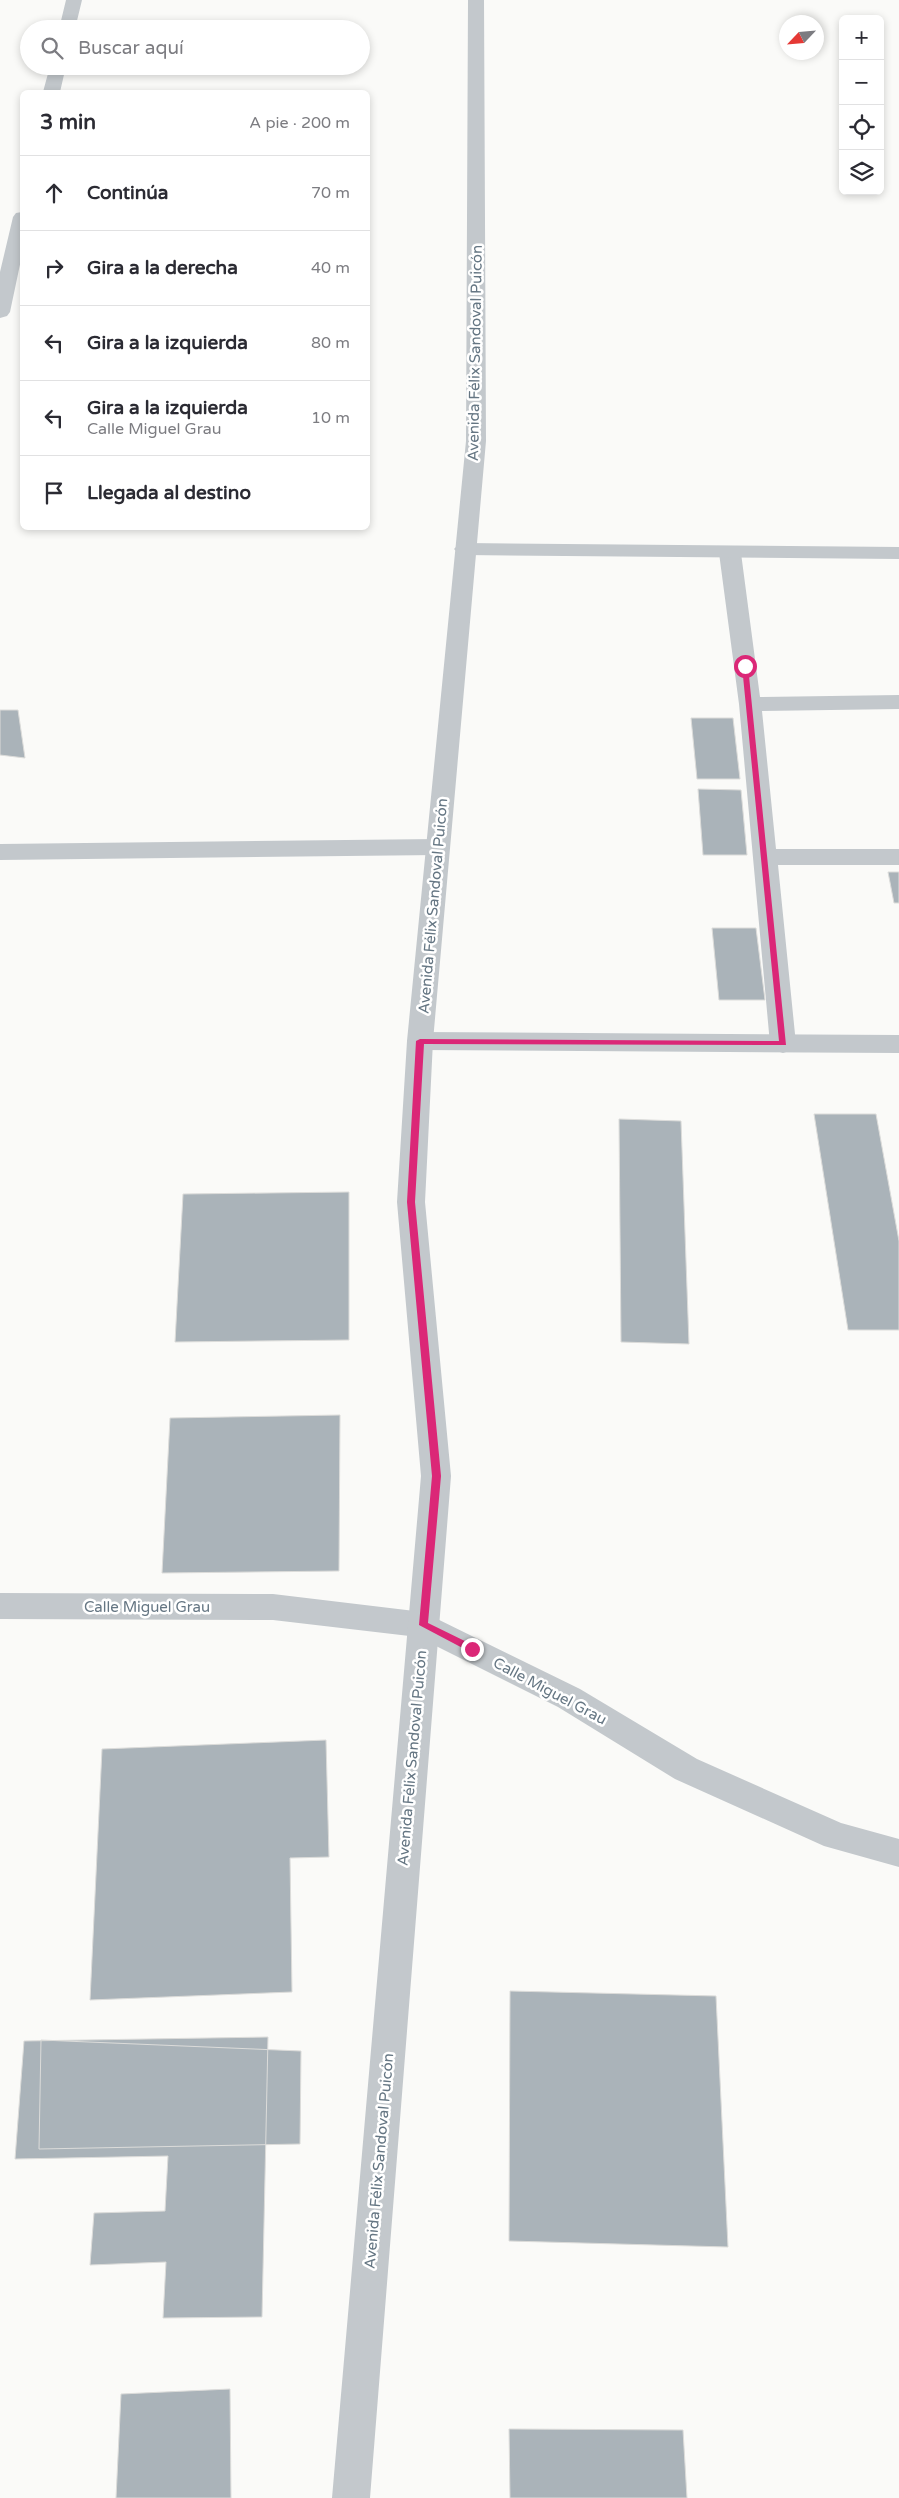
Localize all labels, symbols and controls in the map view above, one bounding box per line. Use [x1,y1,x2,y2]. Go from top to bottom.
north arrow [779,15,824,60]
map controls [839,15,884,195]
button: + [839,15,884,60]
search box [20,20,370,75]
icon: search [38,34,66,62]
text: Buscar aquí [78,37,184,59]
button: − [839,60,884,105]
button: locate [839,105,884,150]
text: 3 min [40,110,96,135]
text: A pie · 200 m [249,113,350,133]
button: layers [839,150,884,195]
icon: ahead [40,179,68,207]
text: Continúa [87,182,169,204]
text: 70 m [311,183,350,203]
street label: Avenida Félix Sandoval Puicón [464,245,486,461]
icon: right [40,254,68,282]
text: Gira a la derecha [87,257,238,279]
text: 40 m [311,258,350,278]
icon: left [40,329,68,357]
text: Gira a la izquierda [87,332,248,354]
text: 80 m [311,333,350,353]
text: Gira a la izquierda [87,397,248,419]
icon: left [40,404,68,432]
text: 10 m [311,408,350,428]
text: Calle Miguel Grau [87,419,222,439]
icon: arrive [40,479,68,507]
text: Llegada al destino [87,482,251,504]
route start [734,655,757,678]
street label: Avenida Félix Sandoval Puicón [415,797,451,1015]
street label: Calle Miguel Grau [84,1598,210,1616]
route end [461,1638,484,1661]
street label: Avenida Félix Sandoval Puicón [394,1649,430,1867]
street label: Calle Miguel Grau [490,1653,610,1729]
street label: Avenida Félix Sandoval Puicón [361,2052,397,2270]

